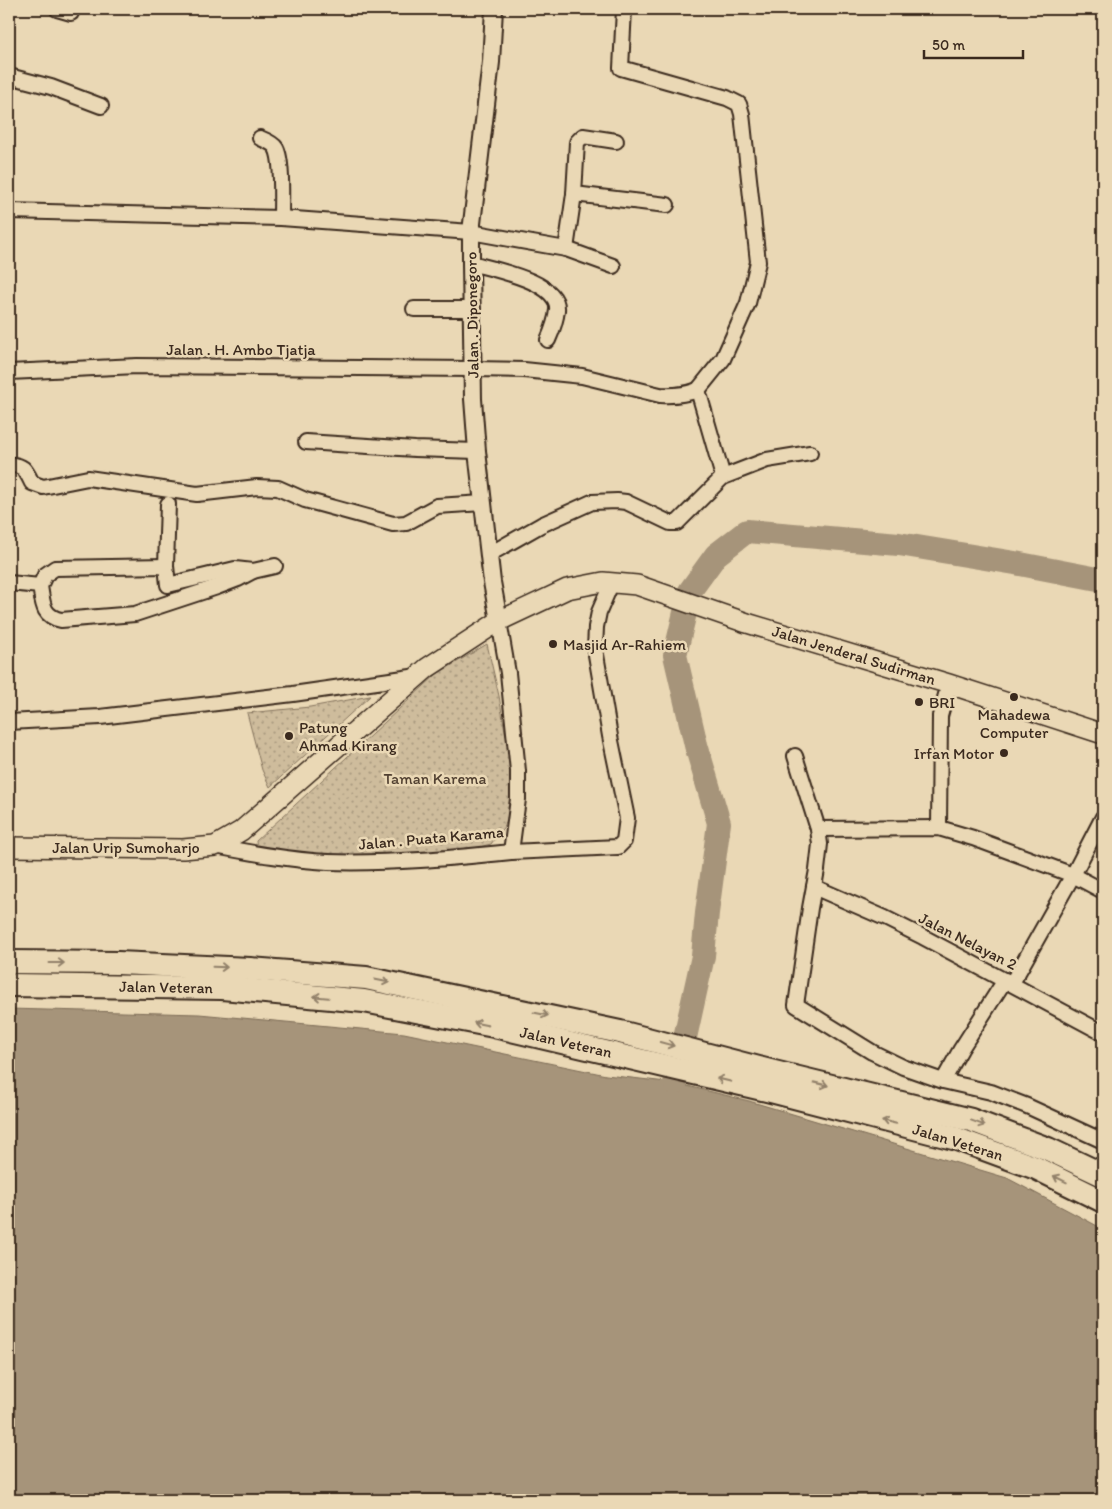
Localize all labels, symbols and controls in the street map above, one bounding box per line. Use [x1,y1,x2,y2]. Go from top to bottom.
scale bar [924,28,1023,60]
text: 50 m [932,36,965,54]
street label: Jalan . Diponegoro [461,252,483,378]
street label: Jalan . H. Ambo Tjatja [166,340,316,359]
street label: Jalan Jenderal Sudirman [770,621,938,689]
place label: Masjid Ar-Rahiem [563,635,686,654]
marker: Masjid Ar-Rahiem [547,638,559,650]
marker: Mahadewa Computer [1008,691,1020,703]
place label: BRI [929,693,955,712]
marker: BRI [913,696,925,708]
place label: Mahadewa Computer [978,705,1051,742]
place label: Patung Ahmad Kirang [299,718,398,755]
marker: Patung Ahmad Kirang [283,730,295,742]
place label: Irfan Motor [914,744,994,763]
marker: Irfan Motor [998,747,1010,759]
park label: Taman Karema [384,769,487,788]
street label: Jalan . Puata Karama [358,822,505,854]
street label: Jalan Urip Sumoharjo [52,838,200,857]
street label: Jalan Nelayan 2 [916,908,1021,974]
one-way arrow [49,958,65,968]
one-way arrow [212,963,228,972]
street label: Jalan Veteran [119,977,214,997]
one-way arrow [373,977,389,986]
one-way arrow [313,992,329,1002]
one-way arrow [532,1010,548,1019]
one-way arrow [473,1018,489,1028]
street label: Jalan Veteran [518,1022,614,1062]
one-way arrow [659,1040,675,1049]
one-way arrow [716,1075,732,1084]
one-way arrow [812,1080,828,1089]
one-way arrow [882,1117,898,1126]
street label: Jalan Veteran [910,1119,1006,1165]
one-way arrow [970,1119,986,1128]
one-way arrow [1052,1174,1067,1184]

